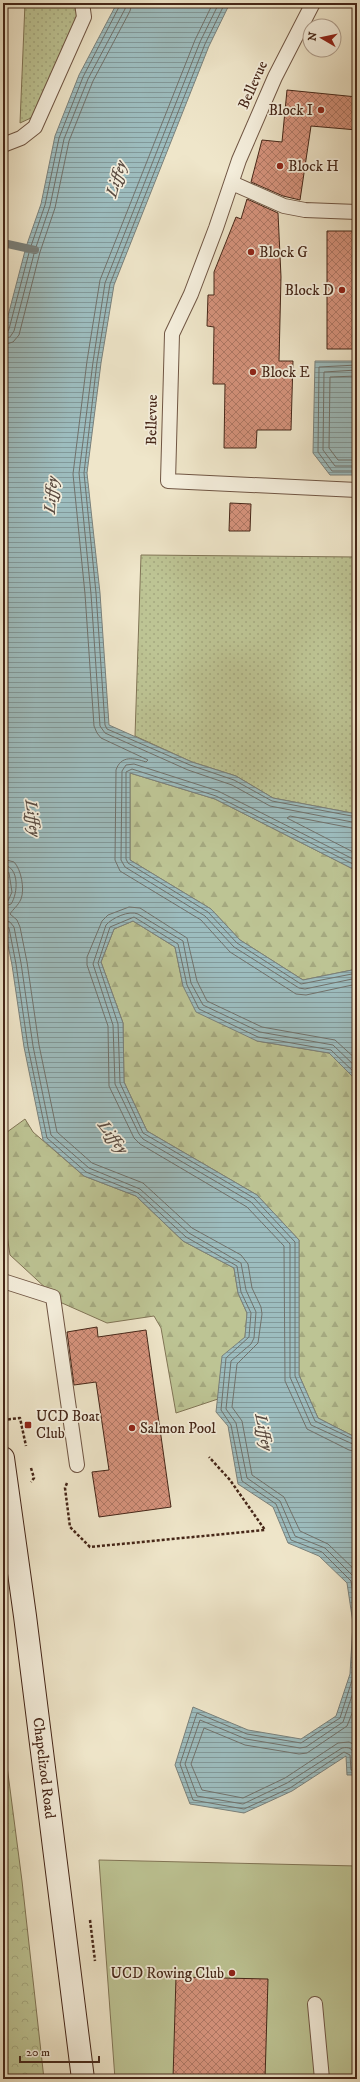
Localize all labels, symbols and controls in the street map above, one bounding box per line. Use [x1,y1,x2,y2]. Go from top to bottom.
north arrow [302,18,342,58]
text: N [305,31,321,42]
street label: Bellevue [234,58,272,112]
place label: Block I [269,101,313,120]
marker: Block I [316,105,326,115]
water label: Liffey [101,157,131,201]
place label: Block H [288,157,339,176]
marker: Block H [275,161,285,171]
place label: Block G [259,243,308,262]
marker: Block G [246,247,256,257]
place label: Block D [285,281,334,300]
marker: Block D [337,285,347,295]
place label: Block E [261,363,310,382]
marker: Block E [248,367,258,377]
street label: Bellevue [142,394,162,446]
water label: Liffey [40,474,62,515]
water label: Liffey [20,797,46,840]
water label: Liffey [93,1115,133,1159]
place label: UCD Boat Club [36,1407,100,1443]
water label: Liffey [250,1411,278,1454]
place label: Salmon Pool [140,1419,216,1438]
marker: UCD Boat Club [23,1420,33,1430]
marker: Salmon Pool [127,1423,137,1433]
street label: Chapelizod Road [28,1716,60,1820]
place label: UCD Rowing Club [110,1964,224,1983]
marker: UCD Rowing Club [227,1968,237,1978]
scale bar [20,2038,99,2064]
text: 20 m [26,2045,50,2060]

